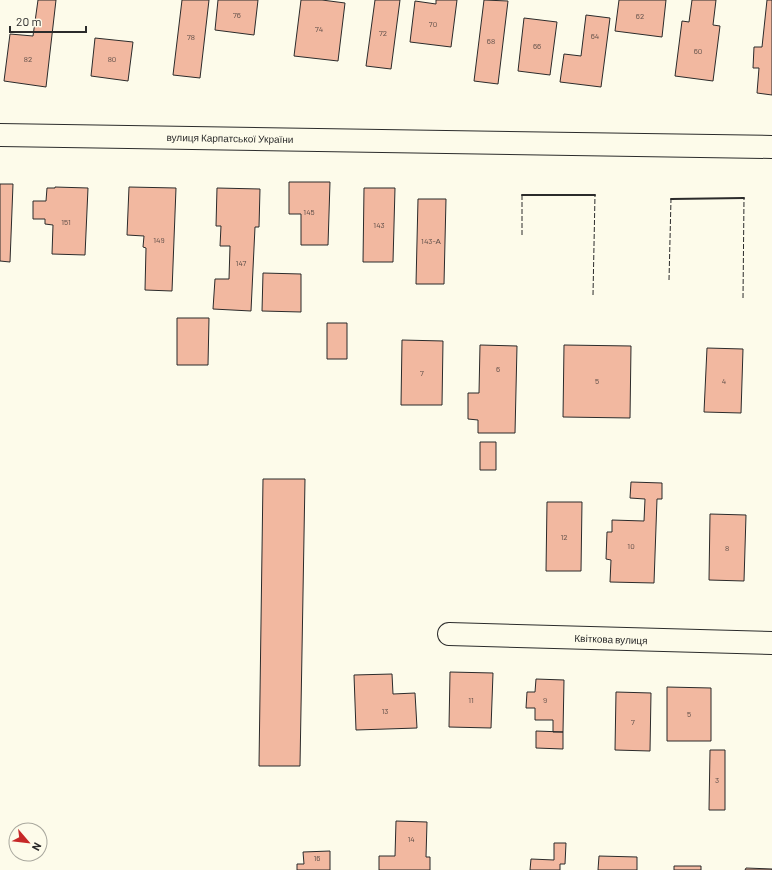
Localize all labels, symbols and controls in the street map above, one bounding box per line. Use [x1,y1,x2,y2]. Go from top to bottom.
scale bar [10,8,86,34]
house number: 76 [233,10,241,20]
house number: 62 [636,11,644,21]
text: 20 m [16,14,42,28]
house number: 70 [429,19,437,29]
house number: 74 [315,24,323,34]
house number: 72 [379,28,387,38]
house number: 64 [591,31,599,41]
house number: 78 [187,32,195,42]
house number: 68 [487,36,495,46]
house number: 66 [533,41,541,51]
house number: 60 [694,46,702,56]
house number: 82 [24,54,32,64]
house number: 80 [108,54,116,64]
street label: вулиця Карпатської України [166,131,294,145]
house number: 145 [303,207,315,217]
house number: 151 [61,217,71,227]
house number: 143 [373,220,385,230]
house number: 149 [153,235,165,245]
house number: 143-А [421,236,442,246]
house number: 147 [236,258,247,268]
house number: 6 [496,364,500,374]
house number: 7 [420,368,424,378]
house number: 5 [595,376,599,386]
house number: 4 [722,376,726,386]
house number: 12 [560,532,568,542]
house number: 10 [627,541,635,551]
house number: 8 [725,543,729,553]
street label: Квіткова вулиця [574,632,648,646]
house number: 11 [468,695,474,705]
house number: 9 [543,695,547,705]
house number: 13 [382,706,388,716]
house number: 5 [687,709,691,719]
house number: 7 [631,717,635,727]
house number: 3 [715,775,719,785]
north arrow [8,822,48,862]
house number: 14 [407,834,415,844]
text: N [30,841,45,853]
house number: 16 [314,853,320,863]

